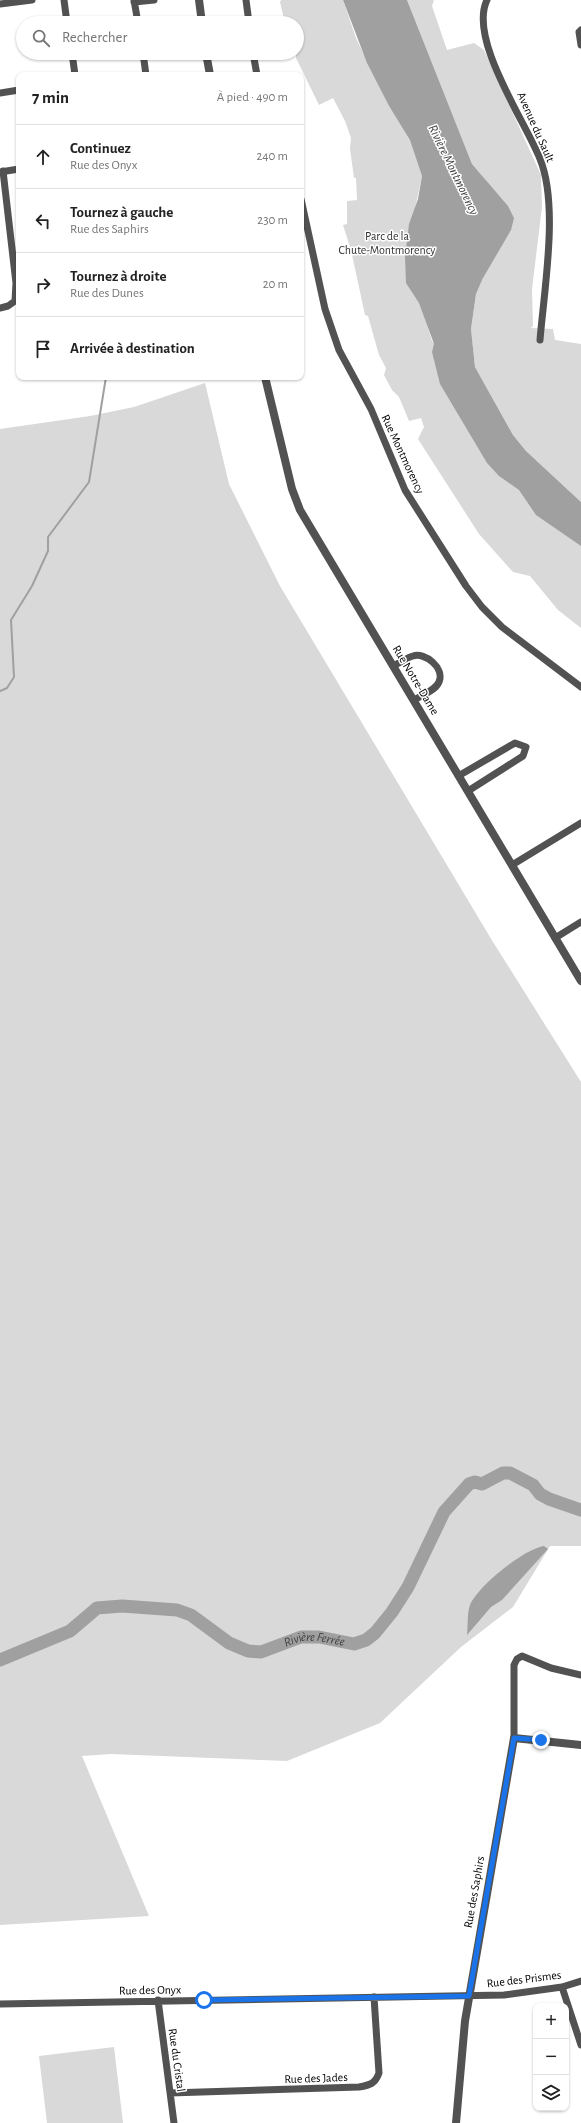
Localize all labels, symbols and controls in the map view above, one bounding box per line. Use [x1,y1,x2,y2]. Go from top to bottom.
search box [16,16,304,60]
icon: search [30,27,52,49]
text: Rechercher [62,30,127,45]
text: 7 min [32,89,69,106]
street label: Avenue du Sault [515,90,557,164]
text: À pied · 490 m [217,91,288,104]
water label: Rivière Montmorency [426,123,481,218]
text: Continuez [70,141,131,156]
icon: ahead [32,146,54,168]
text: 240 m [256,150,288,163]
text: Rue des Onyx [70,159,137,172]
text: Tournez à gauche [70,205,173,220]
icon: left [32,210,54,232]
text: 230 m [257,214,288,227]
text: Rue des Saphirs [70,223,149,236]
park label: Parc de la Chute-Montmorency [339,230,435,257]
text: Tournez à droite [70,269,167,284]
icon: right [32,274,54,296]
text: 20 m [263,278,288,291]
text: Rue des Dunes [70,287,144,300]
icon: arrive [32,338,54,360]
text: Arrivée à destination [70,341,195,356]
street label: Rue Montmorency [379,413,427,496]
street label: Rue Notre-Dame [391,643,441,717]
water label: Rivière Ferrée [282,1630,346,1649]
route end [532,1731,550,1749]
street label: Rue des Saphirs [462,1855,486,1929]
street label: Rue des Prismes [486,1968,562,1990]
street label: Rue des Onyx [119,1983,181,1998]
route start [195,1991,213,2009]
map controls [533,2003,569,2111]
button: + [533,2003,569,2039]
street label: Rue du Cristal [167,2028,187,2092]
button: − [533,2039,569,2075]
street label: Rue des Jades [284,2071,348,2085]
button: layers [533,2075,569,2111]

